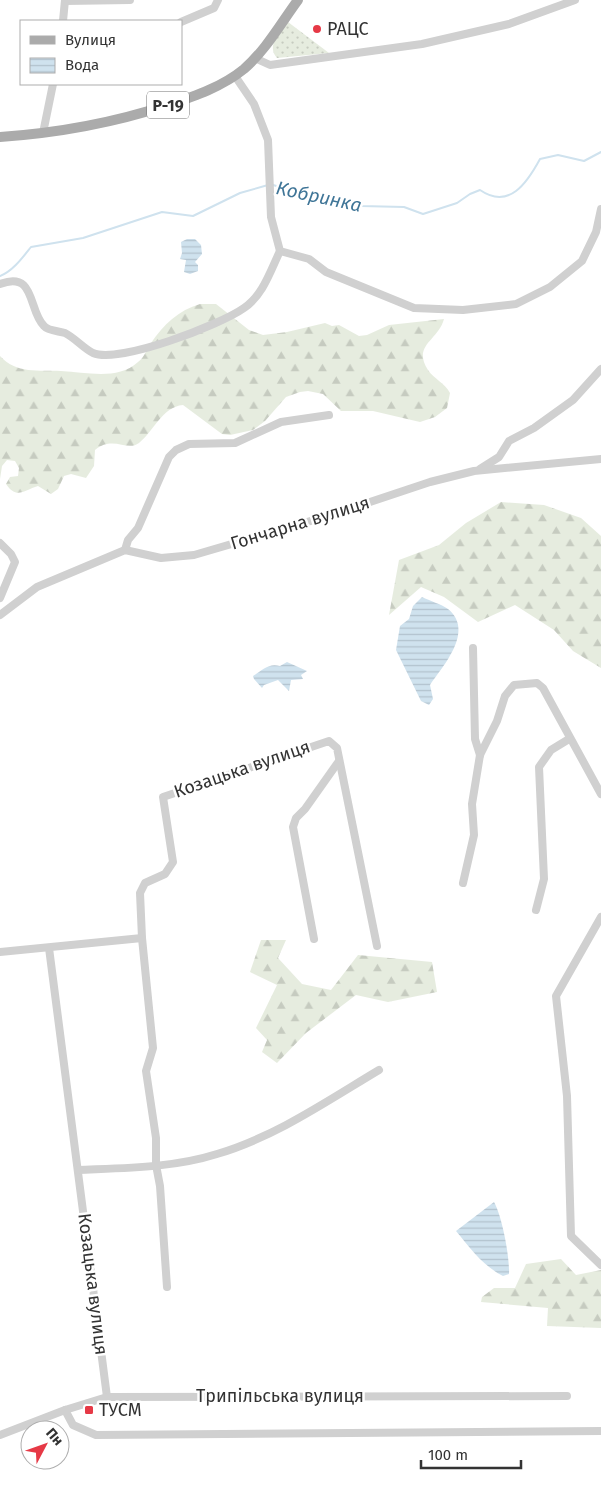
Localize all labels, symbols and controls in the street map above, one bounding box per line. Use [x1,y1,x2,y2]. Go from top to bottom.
place label: РАЦС [327,18,369,40]
legend [20,20,182,85]
marker: РАЦС [311,23,323,35]
text: Вулиця [65,31,116,49]
text: Вода [65,56,99,74]
road number: Р-19 [147,92,189,118]
water label: Кобринка [274,176,364,217]
street label: Гончарна вулиця [228,491,372,555]
street label: Козацька вулиця [171,735,313,803]
street label: Козацька вулиця [73,1212,113,1356]
street label: Трипільська вулиця [196,1385,364,1407]
place label: ТУСМ [99,1399,142,1421]
marker: ТУСМ [83,1404,95,1416]
north arrow [20,1420,70,1470]
text: Пн [42,1425,67,1449]
scale bar [421,1438,521,1470]
text: 100 m [428,1446,468,1464]

